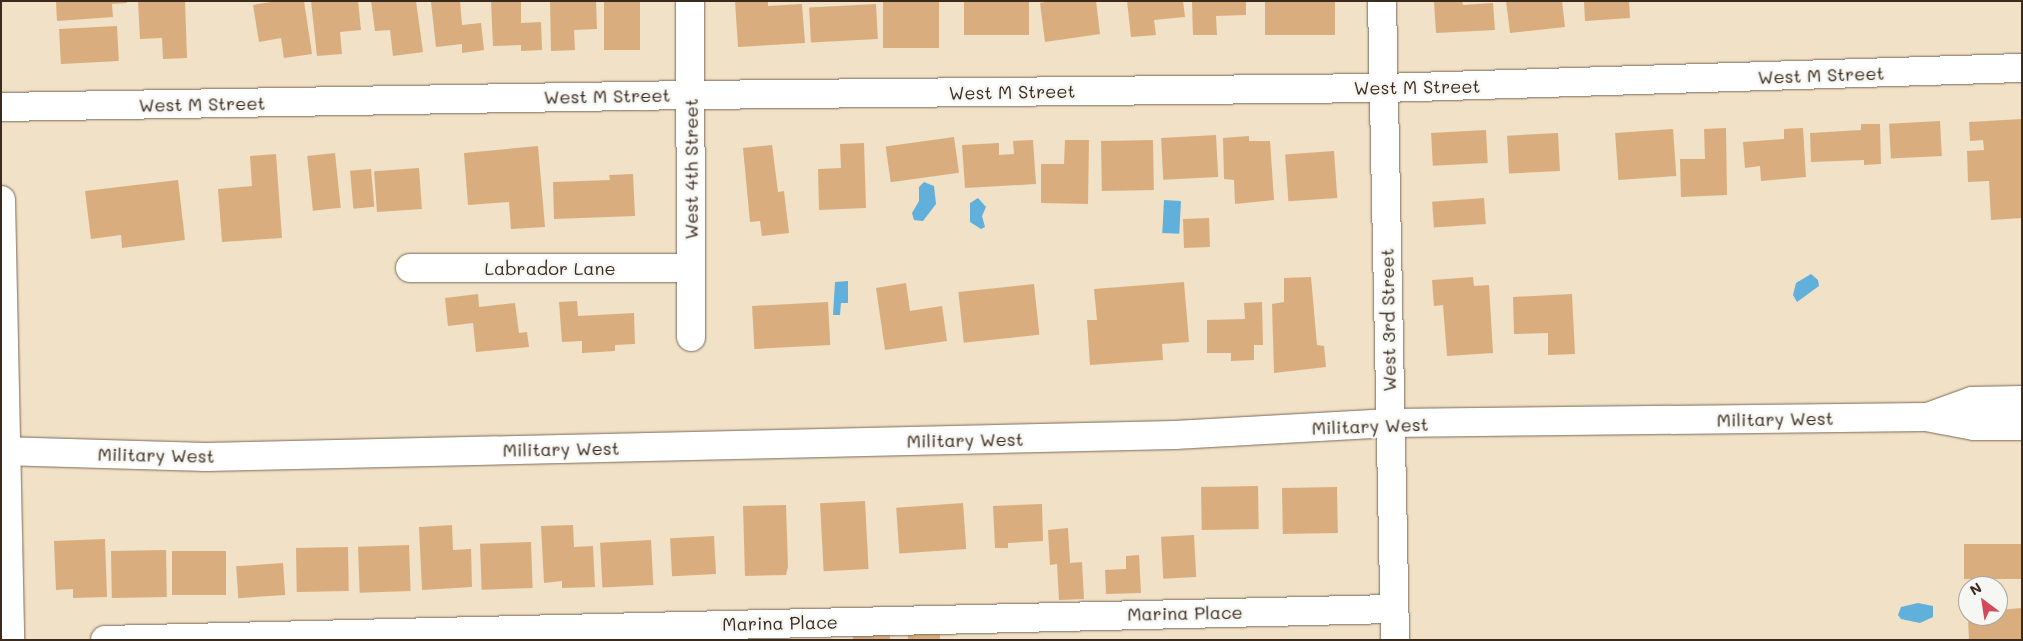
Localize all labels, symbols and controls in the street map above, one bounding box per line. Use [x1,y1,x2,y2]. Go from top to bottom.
street label: West M Street [1757,62,1885,88]
street label: West M Street [1353,75,1481,99]
street label: West M Street [948,80,1076,104]
street label: West M Street [543,84,671,108]
street label: West M Street [138,92,266,116]
street label: West 4th Street [680,98,702,240]
street label: West 3rd Street [1376,248,1400,392]
street label: Labrador Lane [484,257,616,279]
street label: Military West [1716,407,1834,431]
street label: Military West [1311,413,1429,439]
street label: Military West [906,428,1024,452]
street label: Military West [502,437,620,461]
street label: Military West [97,443,215,467]
north arrow [1958,576,2008,626]
text: N [1966,578,1985,599]
street label: Marina Place [1127,601,1243,625]
street label: Marina Place [722,611,838,635]

